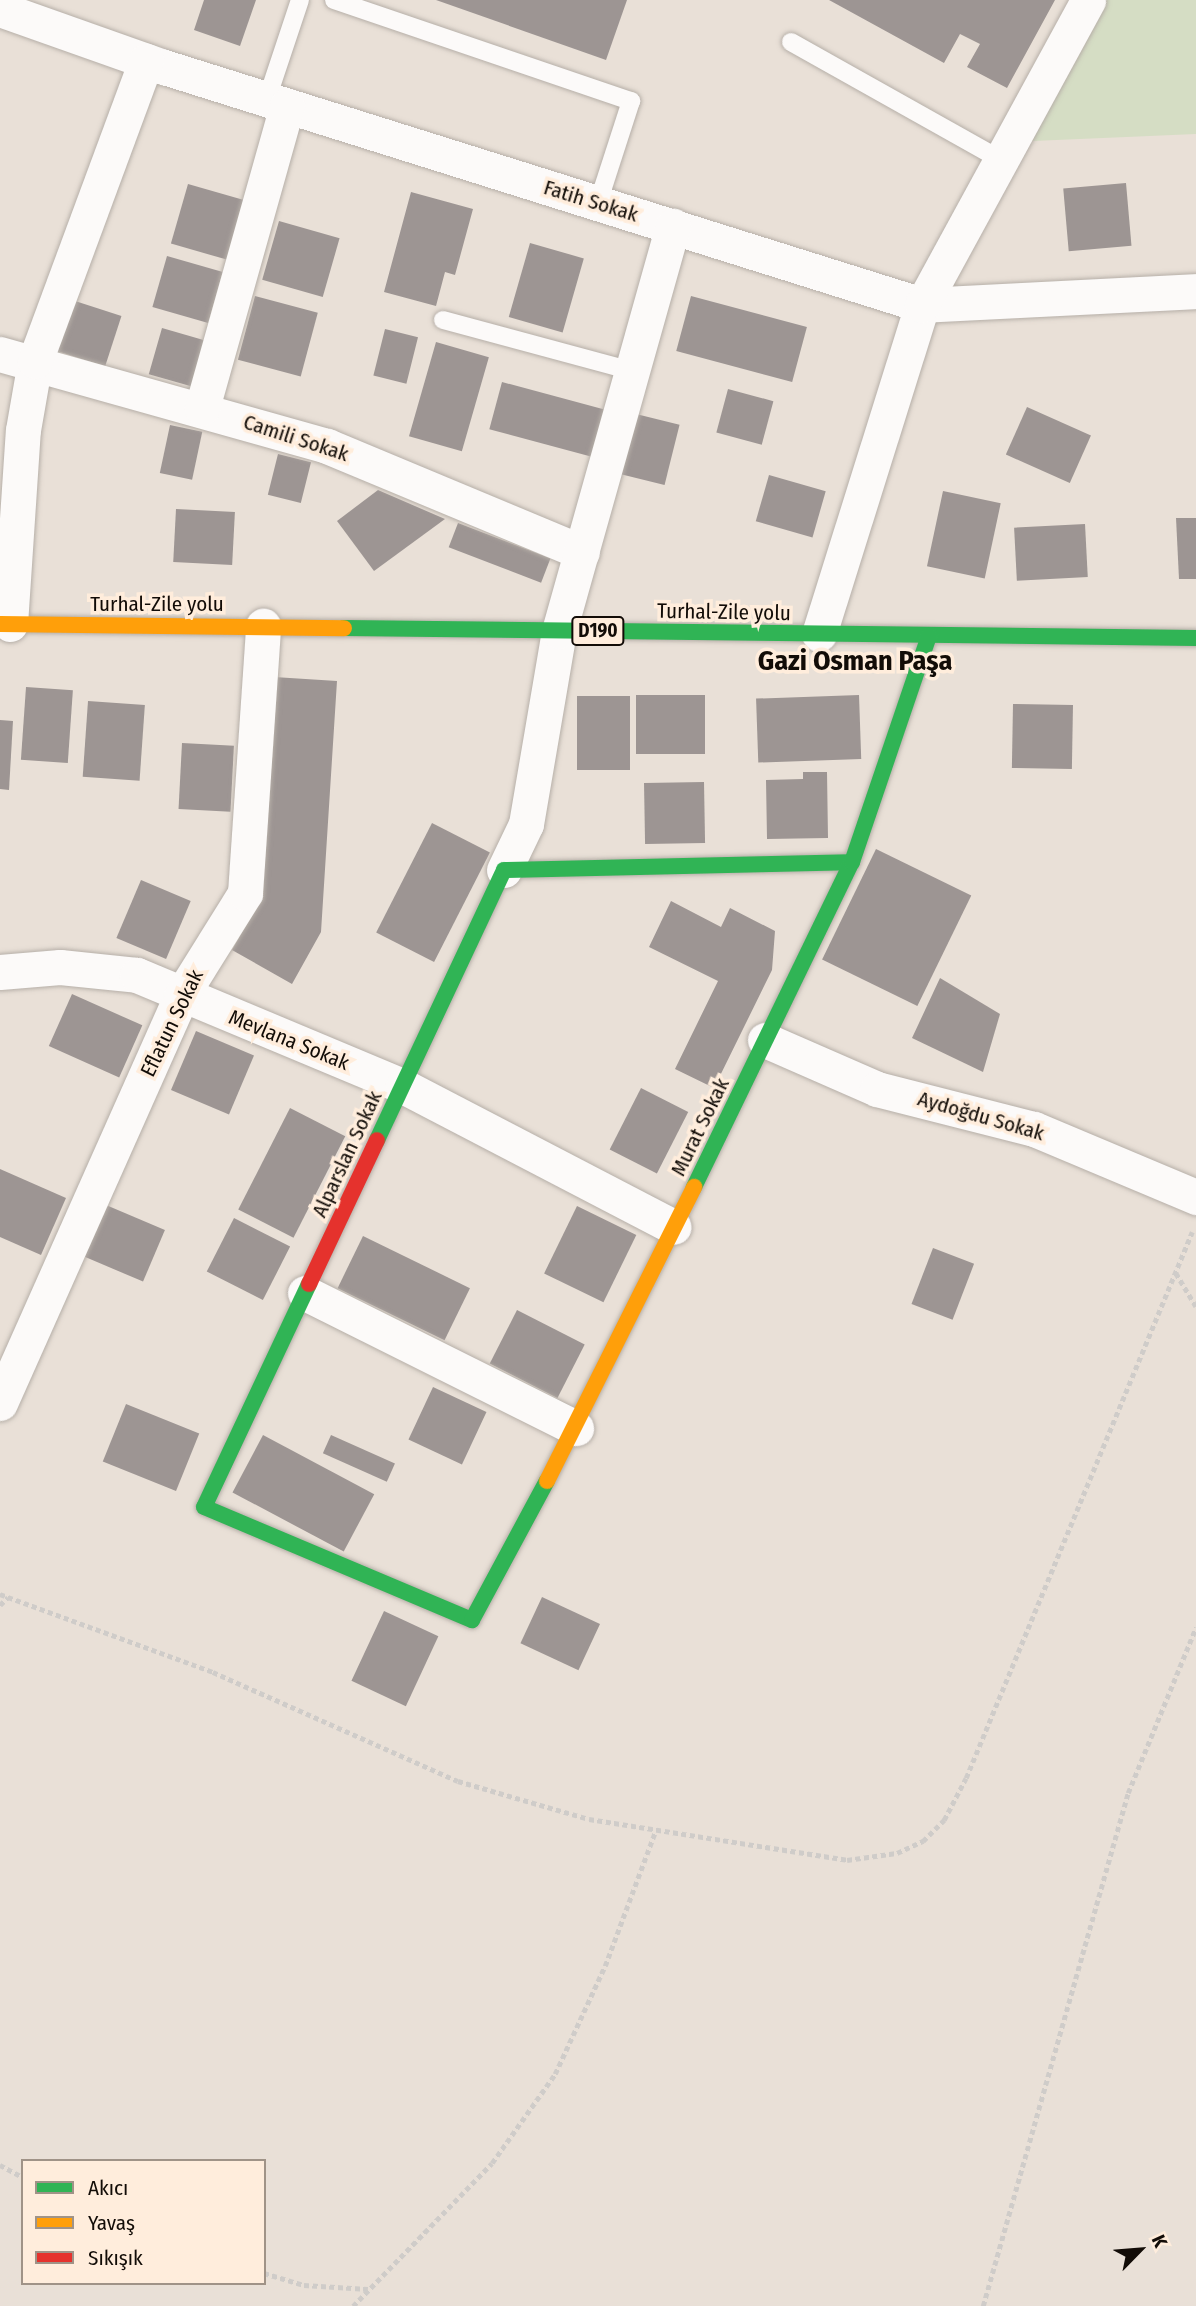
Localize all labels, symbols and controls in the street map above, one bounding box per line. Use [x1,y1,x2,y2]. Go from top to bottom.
street label: Fatih Sokak [541,175,641,227]
street label: Camili Sokak [240,409,352,467]
street label: Turhal-Zile yolu [90,591,224,617]
street label: Turhal-Zile yolu [657,598,791,626]
road number: D190 [570,616,626,646]
district label: Gazi Osman Paşa [758,644,952,678]
street label: Eflatun Sokak [135,965,209,1081]
street label: Mevlana Sokak [225,1004,353,1076]
street label: Murat Sokak [666,1074,734,1180]
street label: Aydoğdu Sokak [915,1086,1047,1146]
street label: Alparslan Sokak [307,1087,387,1221]
legend [21,2159,266,2285]
text: Akıcı [88,2175,128,2201]
text: Yavaş [88,2210,135,2236]
north arrow [1105,2215,1175,2285]
text: K [1147,2231,1172,2251]
text: Sıkışık [88,2245,143,2271]

